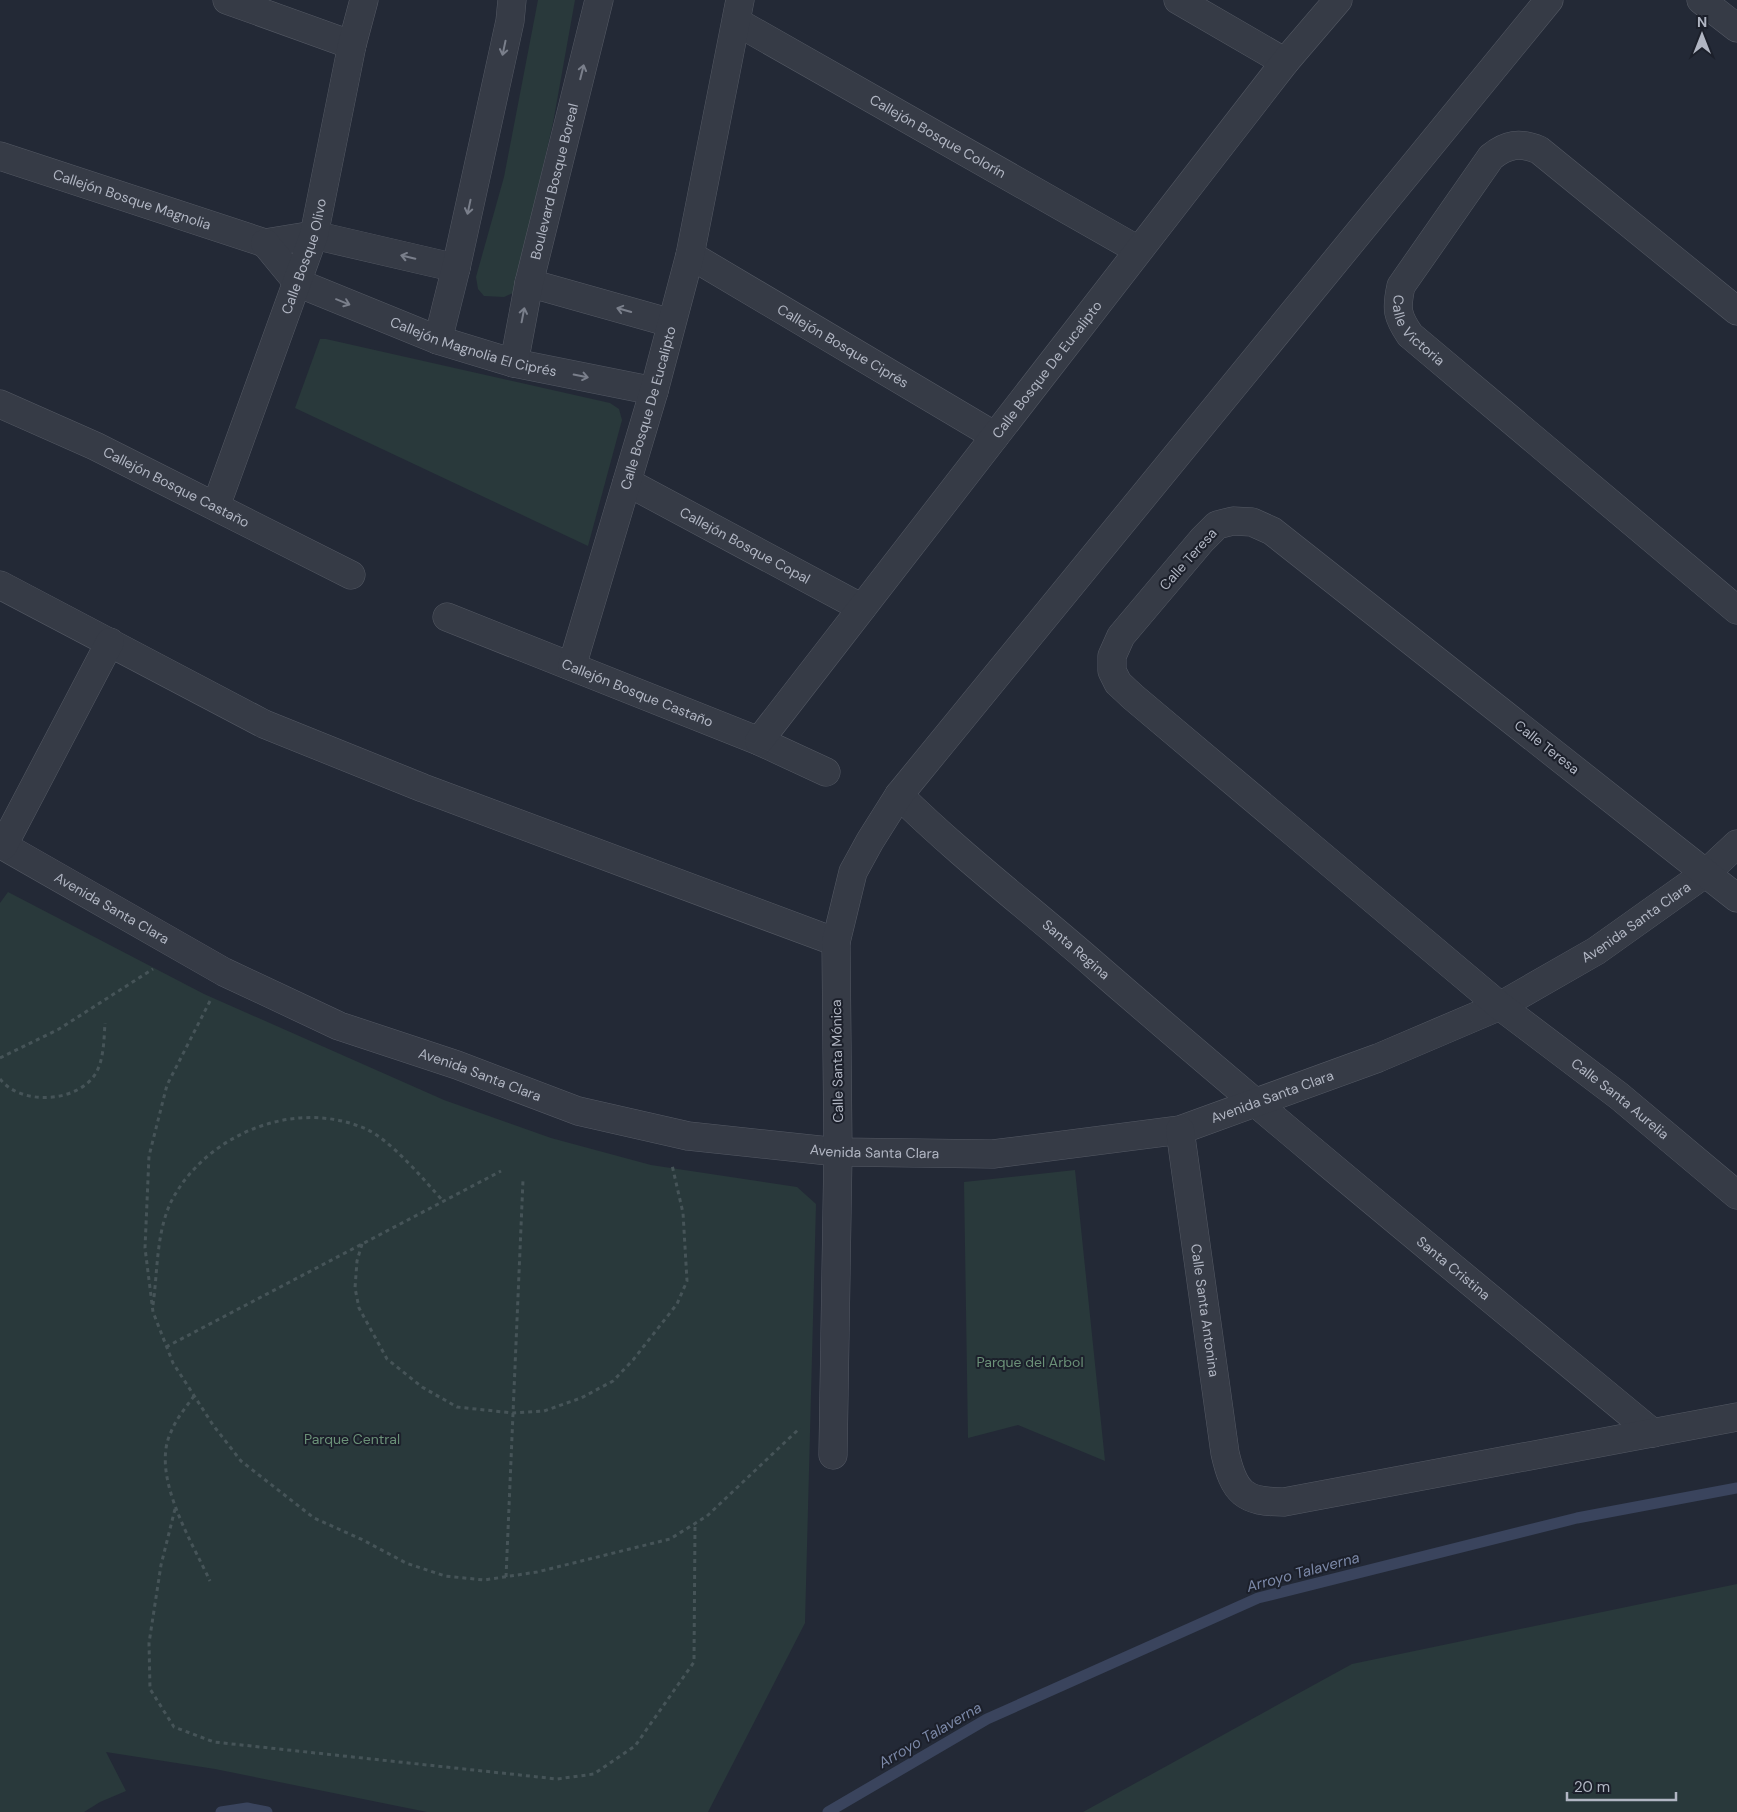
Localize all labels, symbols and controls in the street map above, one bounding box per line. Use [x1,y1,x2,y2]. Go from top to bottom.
north arrow [1677,10,1727,60]
text: N [1697,13,1707,31]
one-way arrow [499,40,509,56]
one-way arrow [577,64,587,80]
street label: Callejón Bosque Colorín [866,90,1009,182]
street label: Boulevard Bosque Boreal [526,101,582,261]
street label: Callejón Bosque Magnolia [51,165,213,234]
street label: Calle Bosque Olivo [277,197,330,317]
one-way arrow [464,198,474,214]
one-way arrow [401,252,417,261]
street label: Calle Victoria [1389,294,1449,369]
street label: Calle Bosque De Eucalipto [988,297,1106,442]
one-way arrow [335,298,351,307]
street label: Callejón Bosque Ciprés [774,300,912,392]
one-way arrow [617,305,633,314]
one-way arrow [519,307,528,323]
street label: Callejón Magnolia El Ciprés [388,312,558,380]
street label: Calle Bosque De Eucalipto [616,324,680,492]
one-way arrow [573,372,589,382]
street label: Callejón Bosque Castaño [100,443,253,531]
street label: Callejón Bosque Copal [677,503,813,588]
street label: Calle Teresa [1155,524,1221,594]
street label: Callejón Bosque Castaño [559,655,716,731]
street label: Calle Teresa [1511,716,1583,778]
street label: Avenida Santa Clara [51,868,173,948]
street label: Avenida Santa Clara [1578,878,1694,967]
street label: Santa Regina [1039,915,1114,983]
street label: Calle Santa Mónica [827,999,847,1123]
street label: Avenida Santa Clara [416,1044,544,1105]
street label: Calle Santa Aurelia [1568,1054,1673,1143]
street label: Avenida Santa Clara [1208,1066,1336,1127]
street label: Avenida Santa Clara [809,1140,939,1162]
street label: Santa Cristina [1413,1232,1494,1304]
street label: Calle Santa Antonina [1187,1243,1223,1378]
park label: Parque del Arbol [976,1353,1084,1371]
park label: Parque Central [304,1430,400,1448]
water label: Arroyo Talaverna [1243,1547,1362,1597]
water label: Arroyo Talaverna [874,1697,985,1773]
scale bar [1567,1770,1676,1802]
text: 20 m [1574,1777,1610,1797]

